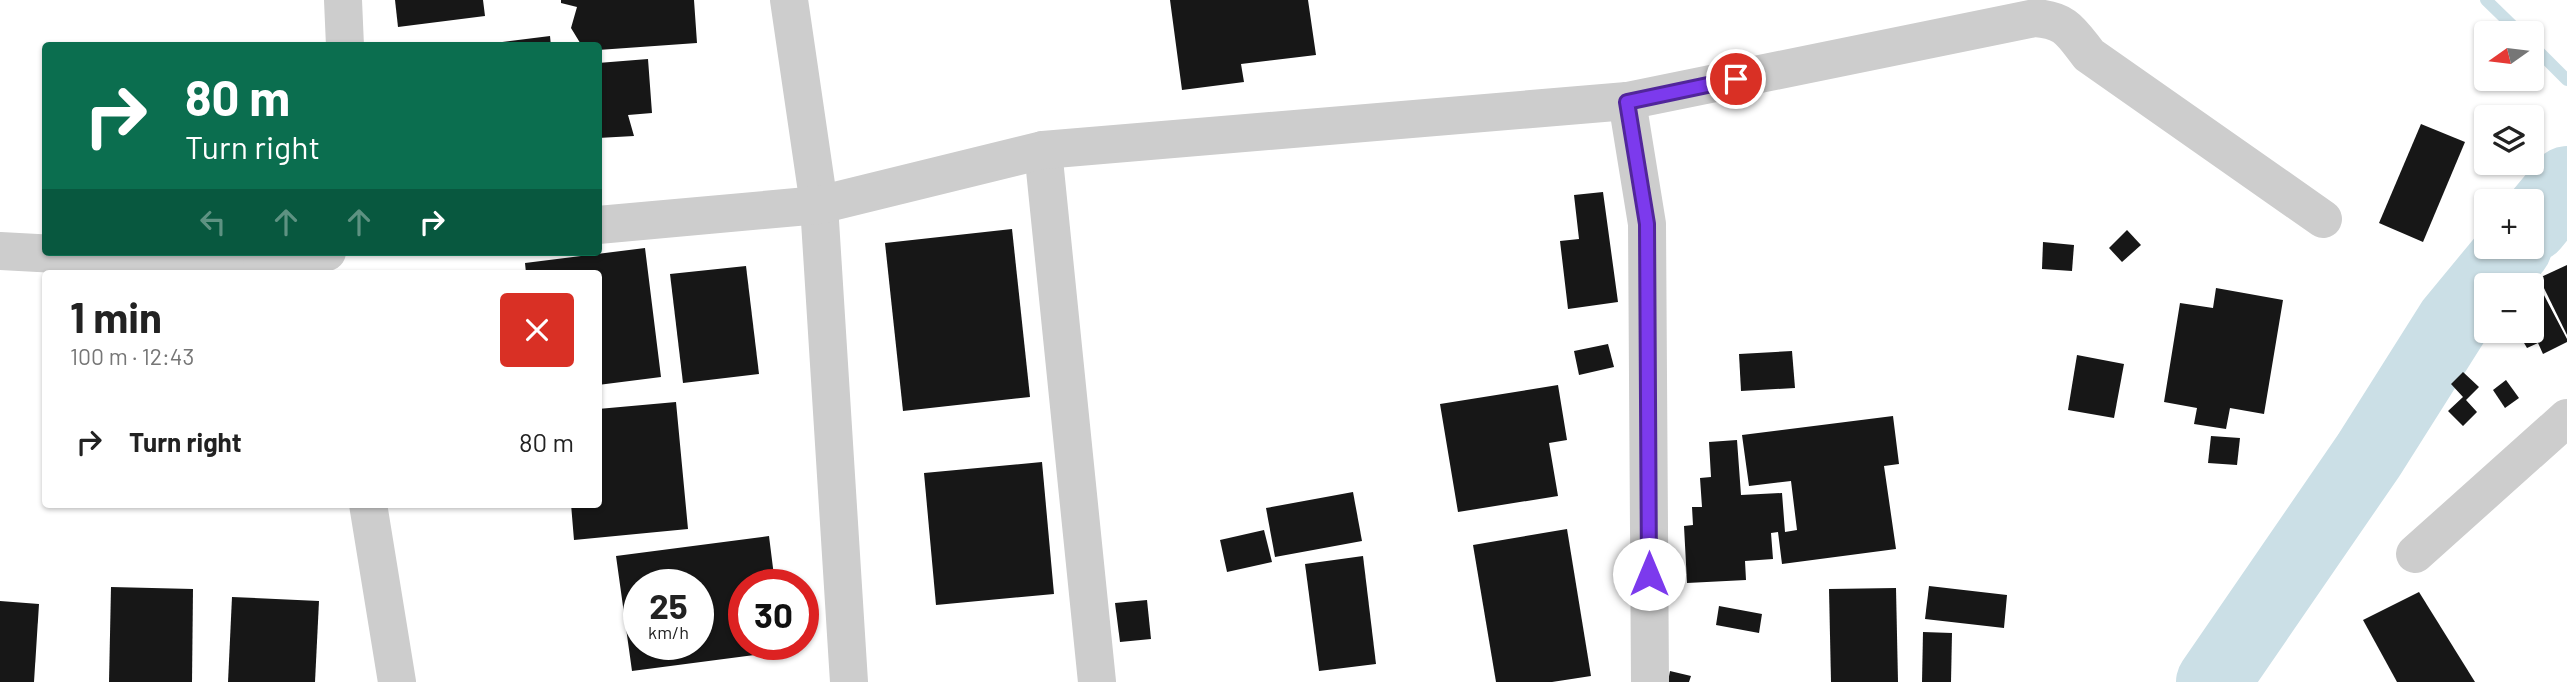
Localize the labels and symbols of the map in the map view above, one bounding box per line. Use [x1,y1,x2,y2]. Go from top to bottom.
north arrow [2474,21,2544,91]
pin [1706,49,1766,109]
position arrow [1612,537,1686,611]
speed limit sign: 30 [728,569,819,660]

